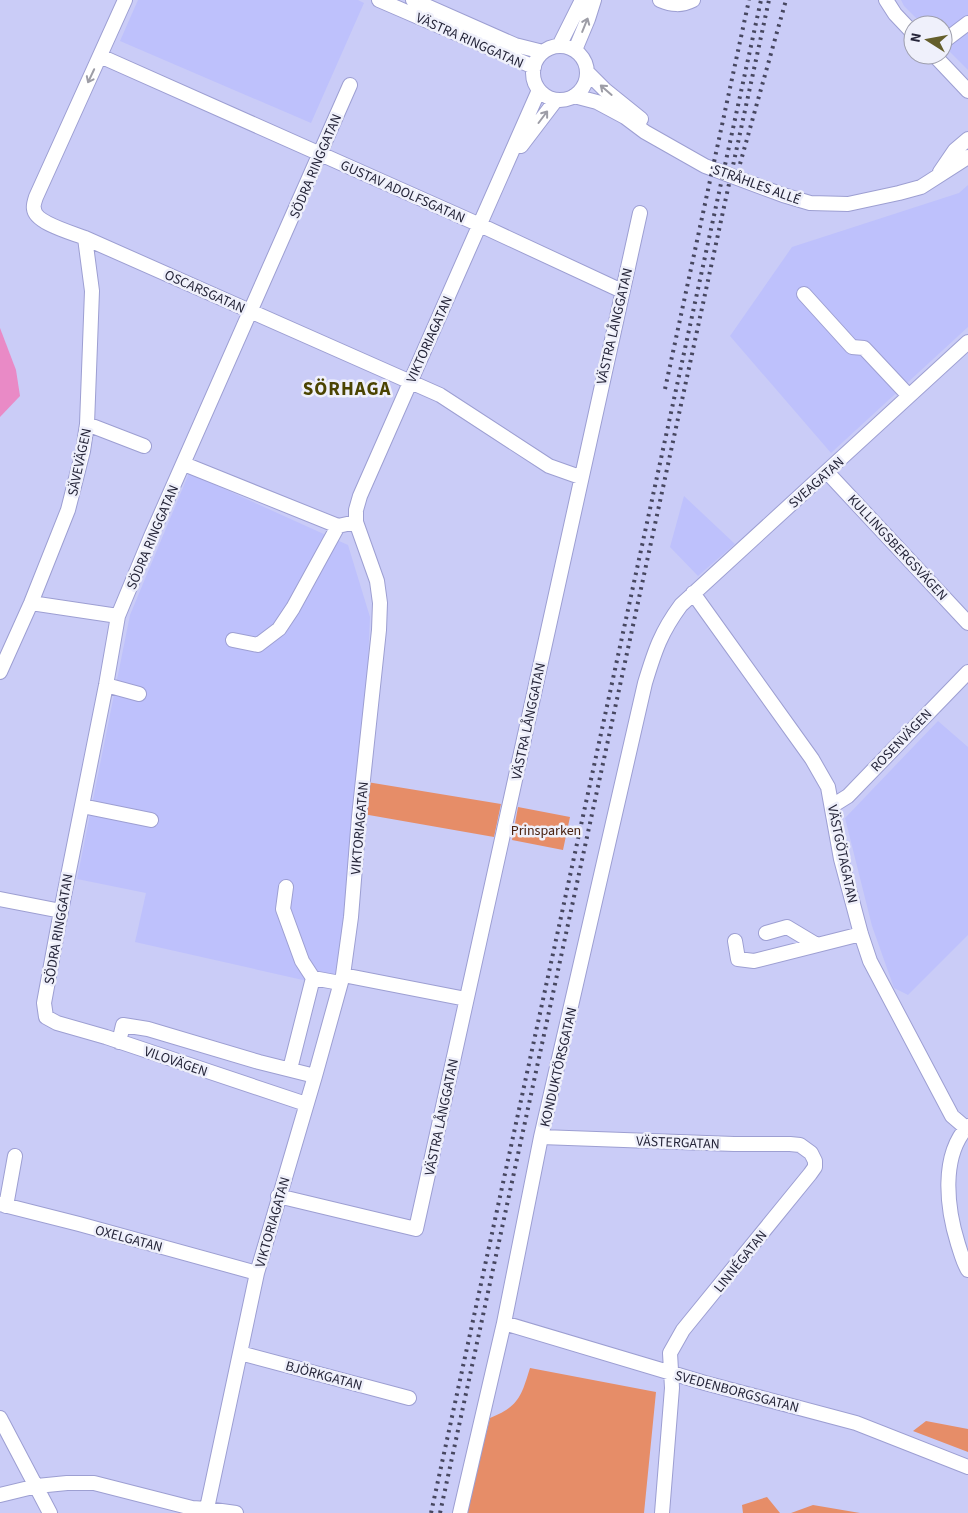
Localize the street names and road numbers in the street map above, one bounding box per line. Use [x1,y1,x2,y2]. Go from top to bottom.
street label: VÄSTRA RINGGATAN [413,8,527,74]
street label: SÖDRA RINGGATAN [285,111,347,222]
street label: GUSTAV ADOLFSGATAN [337,155,468,228]
street label: STRÅHLES ALLÉ [710,160,803,210]
street label: OSCARSGATAN [161,265,248,319]
street label: VÄSTRA LÅNGGATAN [592,266,638,386]
street label: VIKTORIAGATAN [402,293,458,386]
street label: SÄVEVÄGEN [63,426,97,498]
street label: SVEAGATAN [785,452,849,513]
street label: SÖDRA RINGGATAN [122,482,184,593]
street label: KULLINGSBERGSVÄGEN [843,490,952,605]
street label: VÄSTRA LÅNGGATAN [507,661,551,781]
street label: ROSENVÄGEN [866,705,937,777]
street label: VIKTORIAGATAN [346,781,374,875]
street label: VÄSTGÖTAGATAN [822,803,862,905]
street label: SÖDRA RINGGATAN [39,872,79,986]
street label: KONDUKTÖRSGATAN [535,1005,582,1129]
street label: VILOVÄGEN [141,1042,210,1082]
street label: VÄSTRA LÅNGGATAN [420,1057,464,1177]
street label: VÄSTERGATAN [636,1132,720,1154]
street label: VIKTORIAGATAN [250,1175,295,1270]
street label: OXELGATAN [93,1220,165,1258]
street label: LINNÉGATAN [709,1226,772,1297]
street label: BJÖRKGATAN [283,1356,364,1396]
street label: SVEDENBORGSGATAN [672,1366,801,1418]

